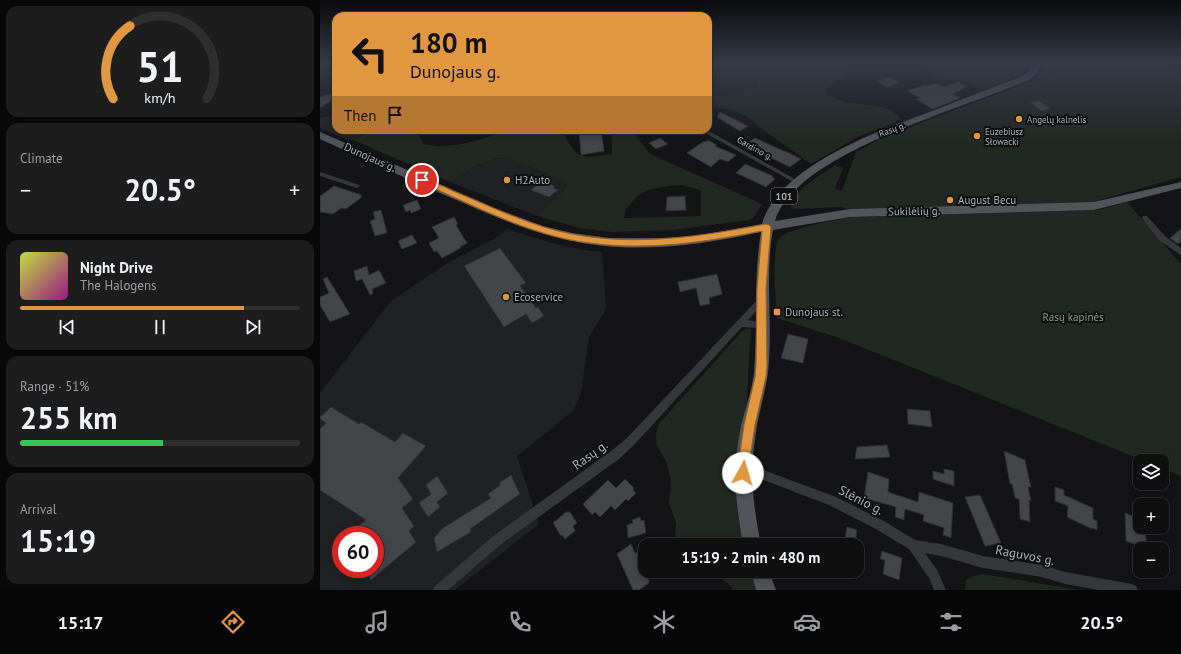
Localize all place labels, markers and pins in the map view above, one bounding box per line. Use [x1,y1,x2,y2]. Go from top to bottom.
marker: Angelų kalnelis [1014,114,1024,124]
place label: Angelų kalnelis [1027,114,1086,125]
place label: Euzebiusz Słowacki [985,126,1023,147]
marker: Euzebiusz Słowacki [972,131,982,141]
pin [405,163,439,197]
place label: H2Auto [515,173,550,187]
marker: H2Auto [502,175,512,185]
place label: August Becu [958,193,1016,207]
marker: August Becu [945,195,955,205]
place label: Ecoservice [514,290,563,304]
marker: Ecoservice [501,292,511,302]
place label: Dunojaus st. [785,305,843,319]
marker: Dunojaus st. [772,307,782,317]

